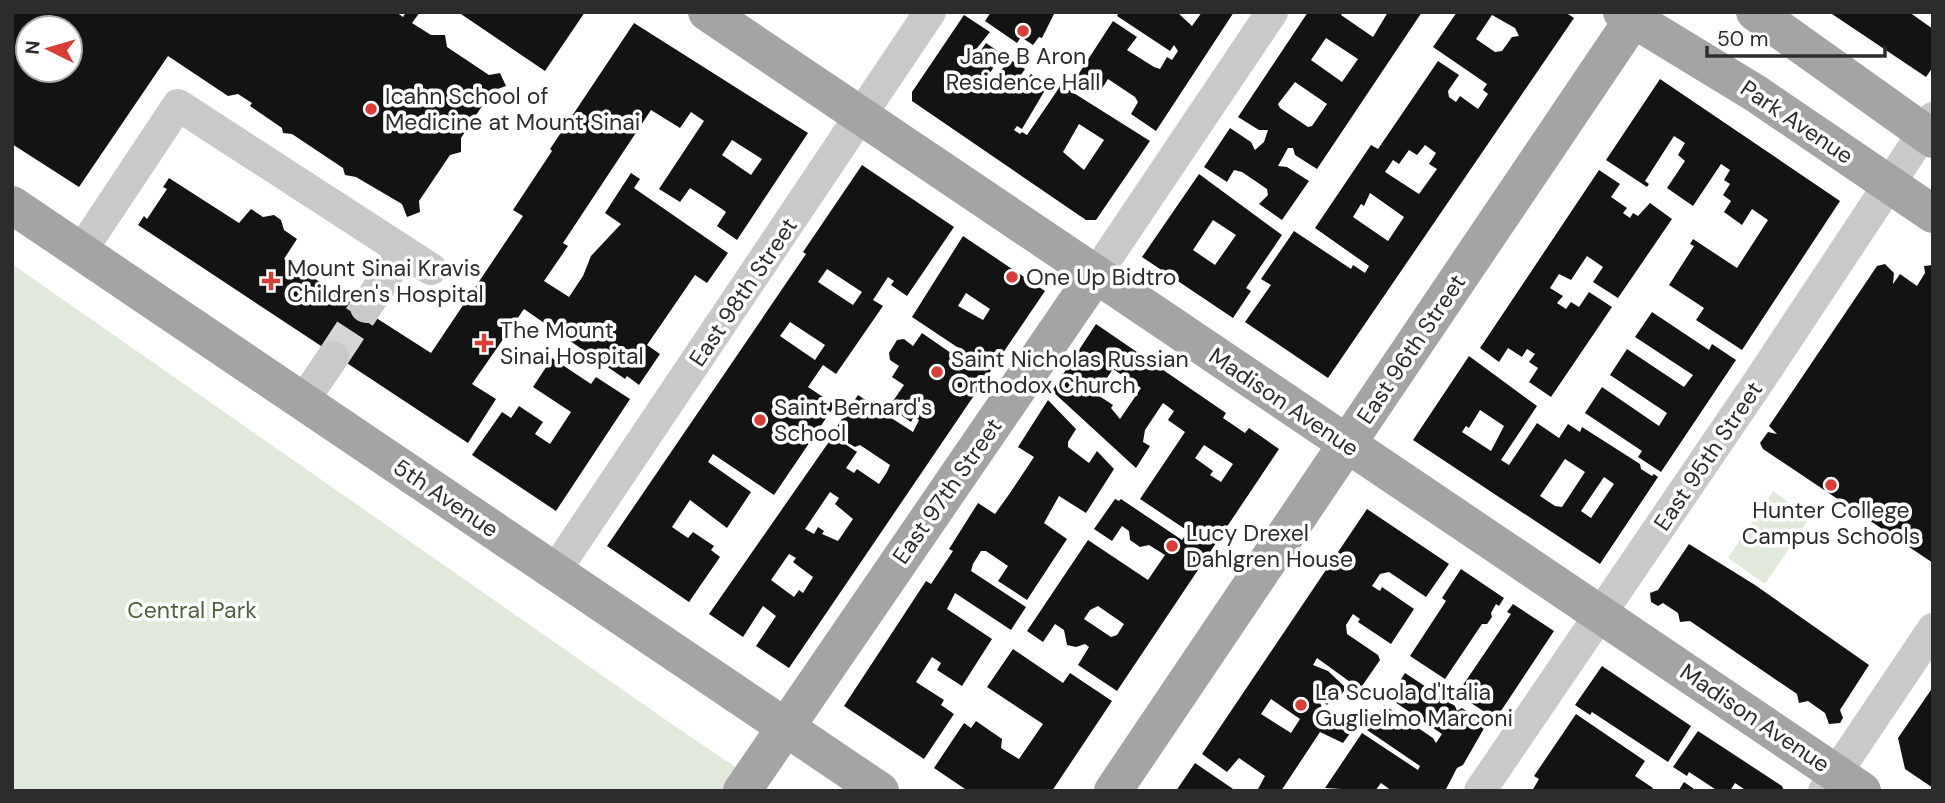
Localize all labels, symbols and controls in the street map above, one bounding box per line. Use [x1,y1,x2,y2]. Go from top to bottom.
north arrow [14,14,84,84]
scale bar [1707,14,1885,58]
marker: Jane B Aron Residence Hall [1015,23,1031,39]
text: 50 m [1717,25,1768,53]
text: N [20,40,46,56]
place label: Jane B Aron Residence Hall [946,41,1100,97]
street label: Park Avenue [1735,73,1859,171]
place label: Icahn School of Medicine at Mount Sinai [385,81,640,137]
marker: Icahn School of Medicine at Mount Sinai [363,101,379,117]
street label: East 98th Street [682,212,804,372]
place label: Mount Sinai Kravis Children's Hospital [287,253,484,309]
place label: One Up Bidtro [1026,262,1176,292]
street label: East 96th Street [1350,268,1472,430]
marker: One Up Bidtro [1004,269,1020,285]
marker: Mount Sinai Kravis Children's Hospital [261,271,281,291]
place label: The Mount Sinai Hospital [500,315,644,371]
marker: The Mount Sinai Hospital [474,333,494,353]
street label: Madison Avenue [1203,341,1365,463]
place label: Saint Nicholas Russian Orthodox Church [951,344,1189,400]
marker: Saint Nicholas Russian Orthodox Church [929,364,945,380]
street label: East 95th Street [1647,376,1769,536]
place label: Saint Bernard's School [774,392,933,448]
marker: Saint Bernard's School [752,412,768,428]
street label: East 97th Street [886,412,1008,570]
street label: 5th Avenue [388,452,504,544]
marker: Hunter College Campus Schools [1823,477,1839,493]
place label: Hunter College Campus Schools [1742,495,1920,551]
place label: Lucy Drexel Dahlgren House [1186,518,1353,574]
marker: Lucy Drexel Dahlgren House [1164,538,1180,554]
park label: Central Park [127,595,257,625]
street label: Madison Avenue [1674,657,1836,779]
place label: La Scuola d'Italia Guglielmo Marconi [1315,677,1513,733]
marker: La Scuola d'Italia Guglielmo Marconi [1293,697,1309,713]

